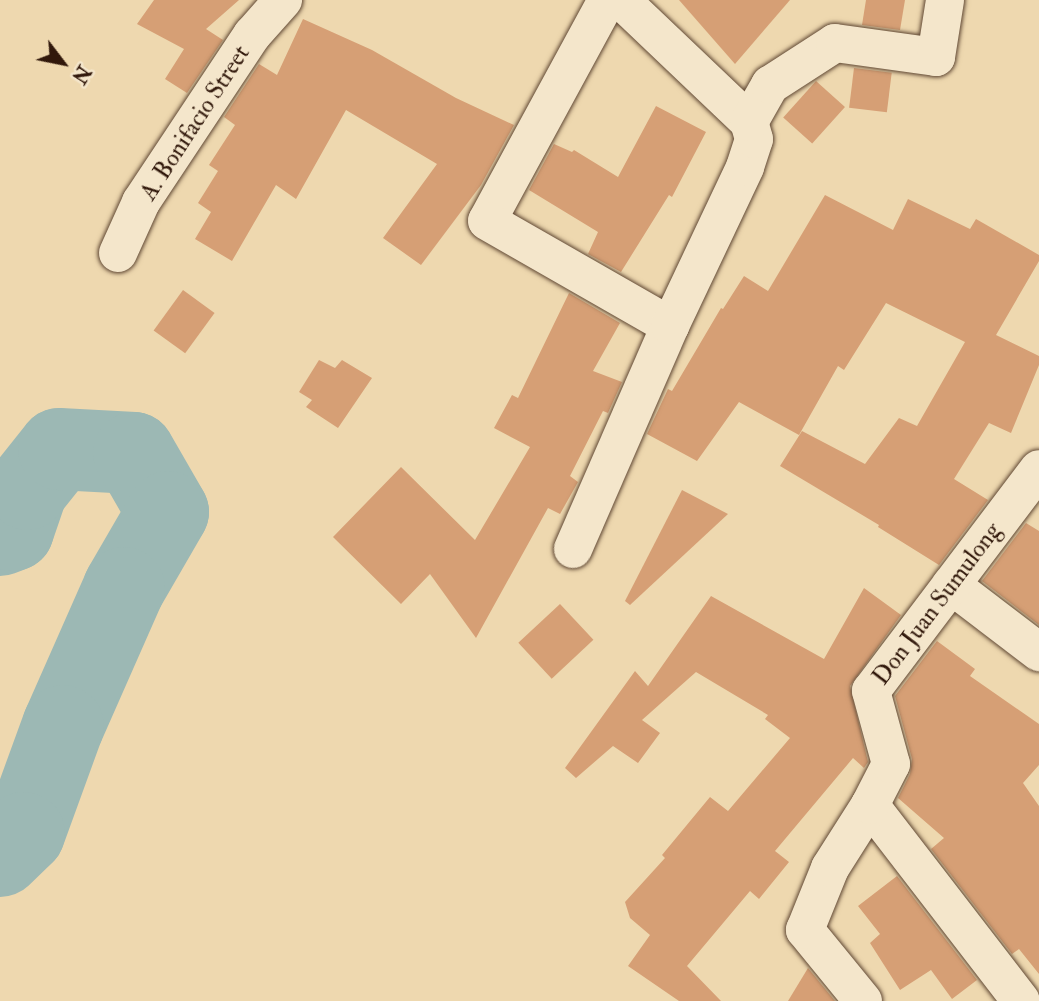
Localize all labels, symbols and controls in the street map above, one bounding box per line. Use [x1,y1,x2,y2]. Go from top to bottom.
north arrow [28,28,98,98]
street label: A. Bonifacio Street [134,40,256,206]
text: N [66,61,95,88]
street label: Don Juan Sumulong [867,517,1007,691]

